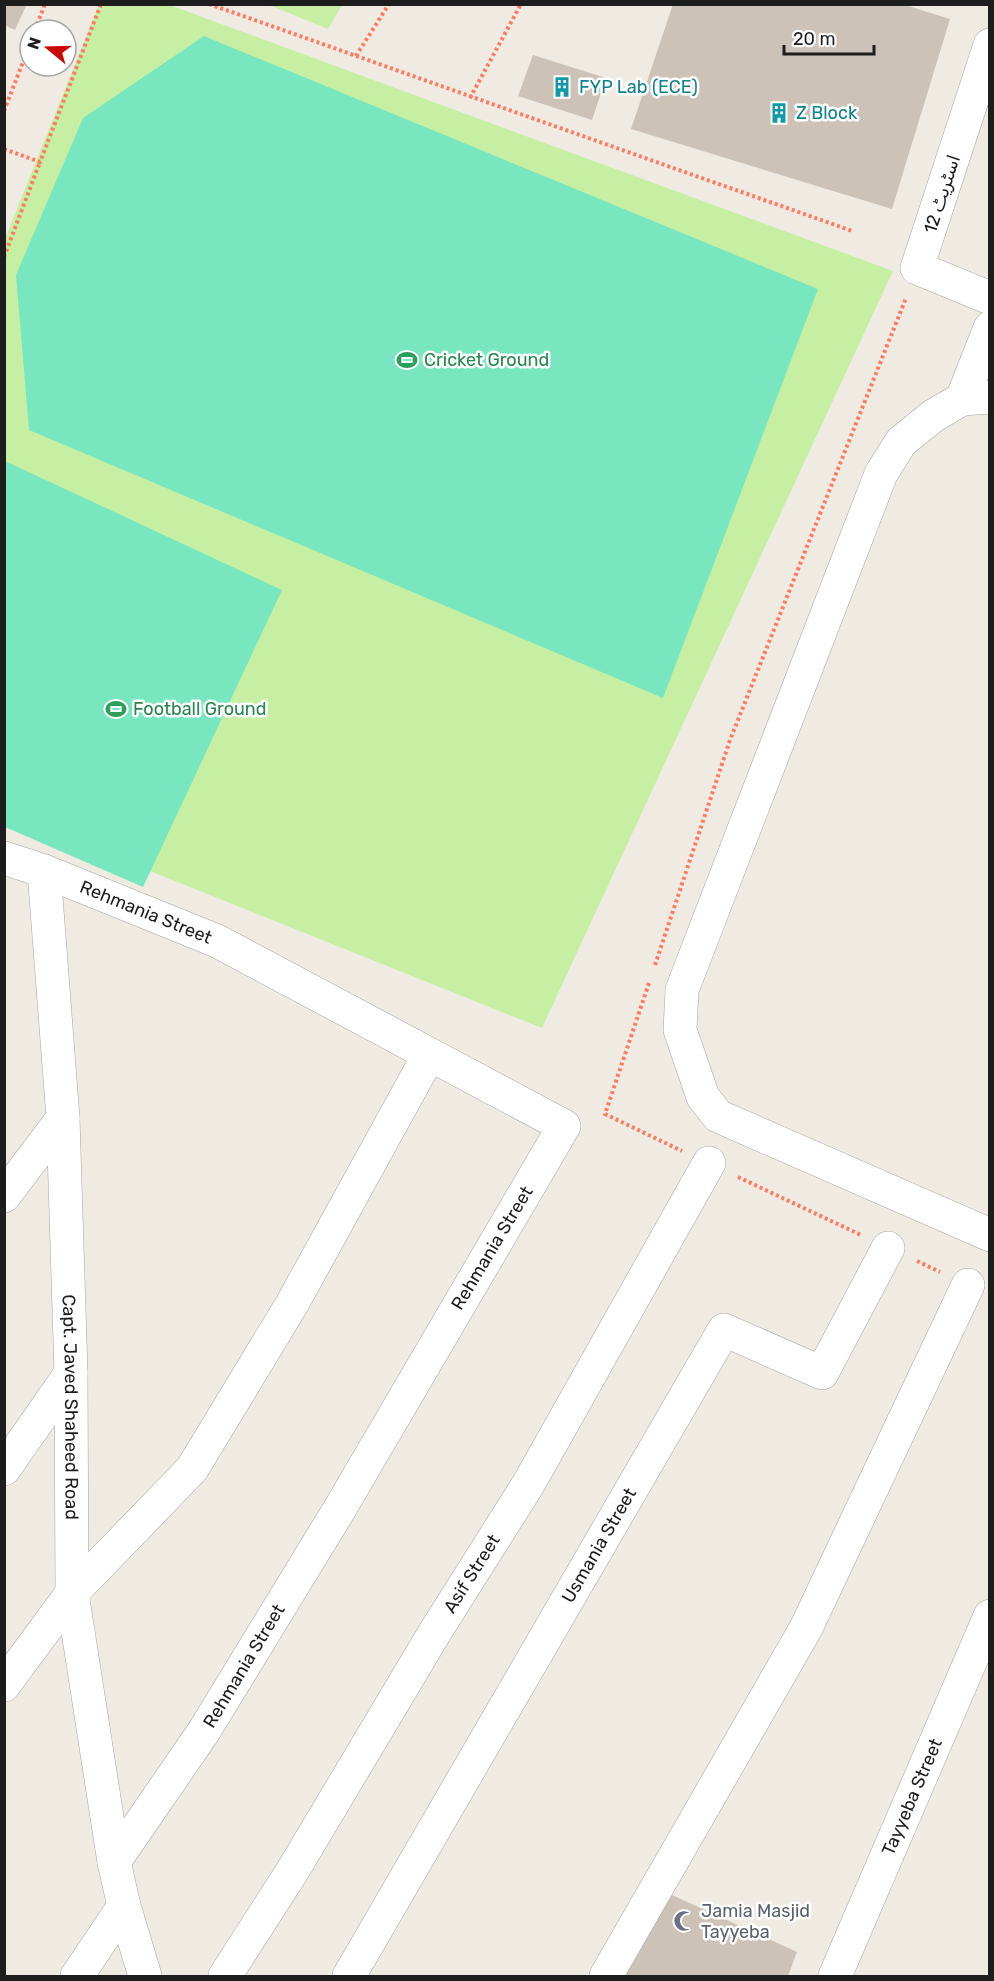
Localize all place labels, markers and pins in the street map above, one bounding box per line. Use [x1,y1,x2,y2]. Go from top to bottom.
building icon: FYP Lab (ECE) [550,75,574,99]
place label: FYP Lab (ECE) [579,76,698,98]
building icon: Z Block [767,101,791,125]
place label: Z Block [796,102,858,124]
sports icon: Cricket Ground [395,348,419,372]
place label: Cricket Ground [424,349,549,371]
sports icon: Football Ground [104,697,128,721]
place label: Football Ground [133,698,266,720]
place label: Jamia Masjid Tayyeba [701,1900,810,1943]
mosque icon: Jamia Masjid Tayyeba [672,1909,696,1933]

